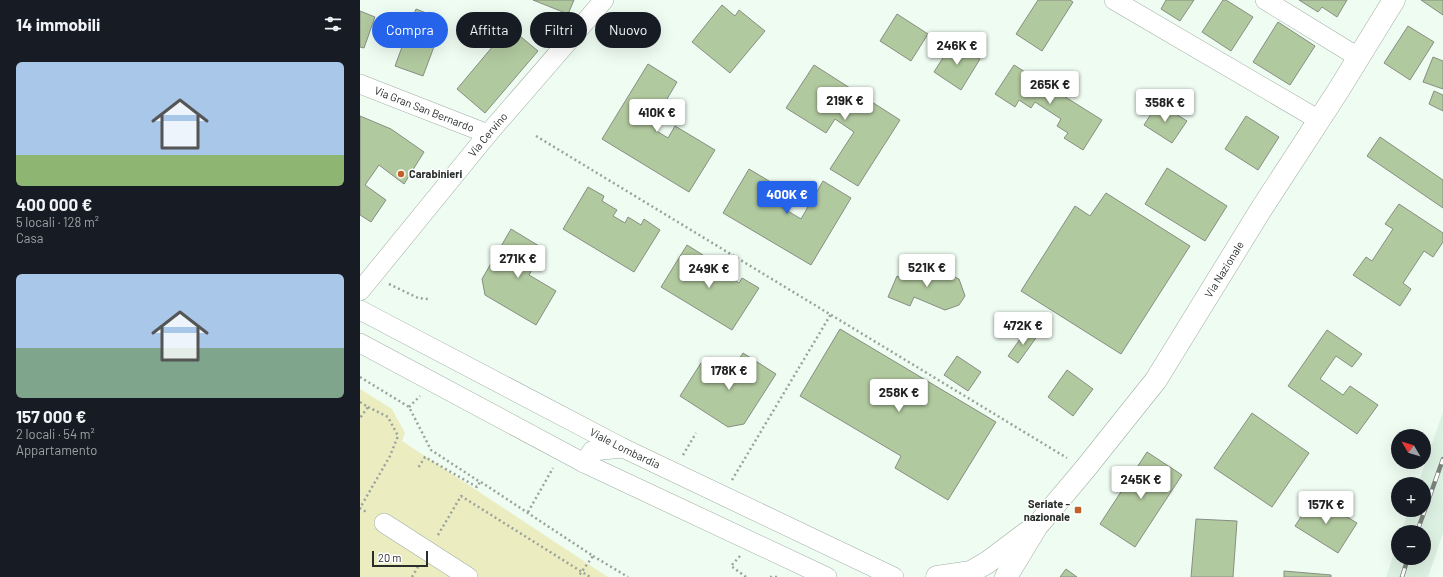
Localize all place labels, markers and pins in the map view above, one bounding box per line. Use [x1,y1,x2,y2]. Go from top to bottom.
pin: 246K € [924,32,990,66]
pin: 265K € [1017,71,1083,105]
pin: 219K € [812,87,878,121]
pin: 358K € [1132,89,1198,123]
pin: 410K € [624,99,690,133]
place label: Carabinieri [409,167,462,180]
marker: Carabinieri [396,169,406,179]
pin: 400K € [754,181,820,215]
pin: 271K € [485,245,551,279]
pin: 521K € [894,254,960,288]
pin: 249K € [676,255,742,289]
pin: 472K € [990,312,1056,346]
pin: 178K € [696,357,762,391]
pin: 258K € [866,379,932,413]
pin: 245K € [1108,466,1174,500]
pin: 157K € [1293,491,1359,525]
place label: Seriate - nazionale [1024,497,1070,523]
marker: Seriate - nazionale [1073,505,1083,515]

